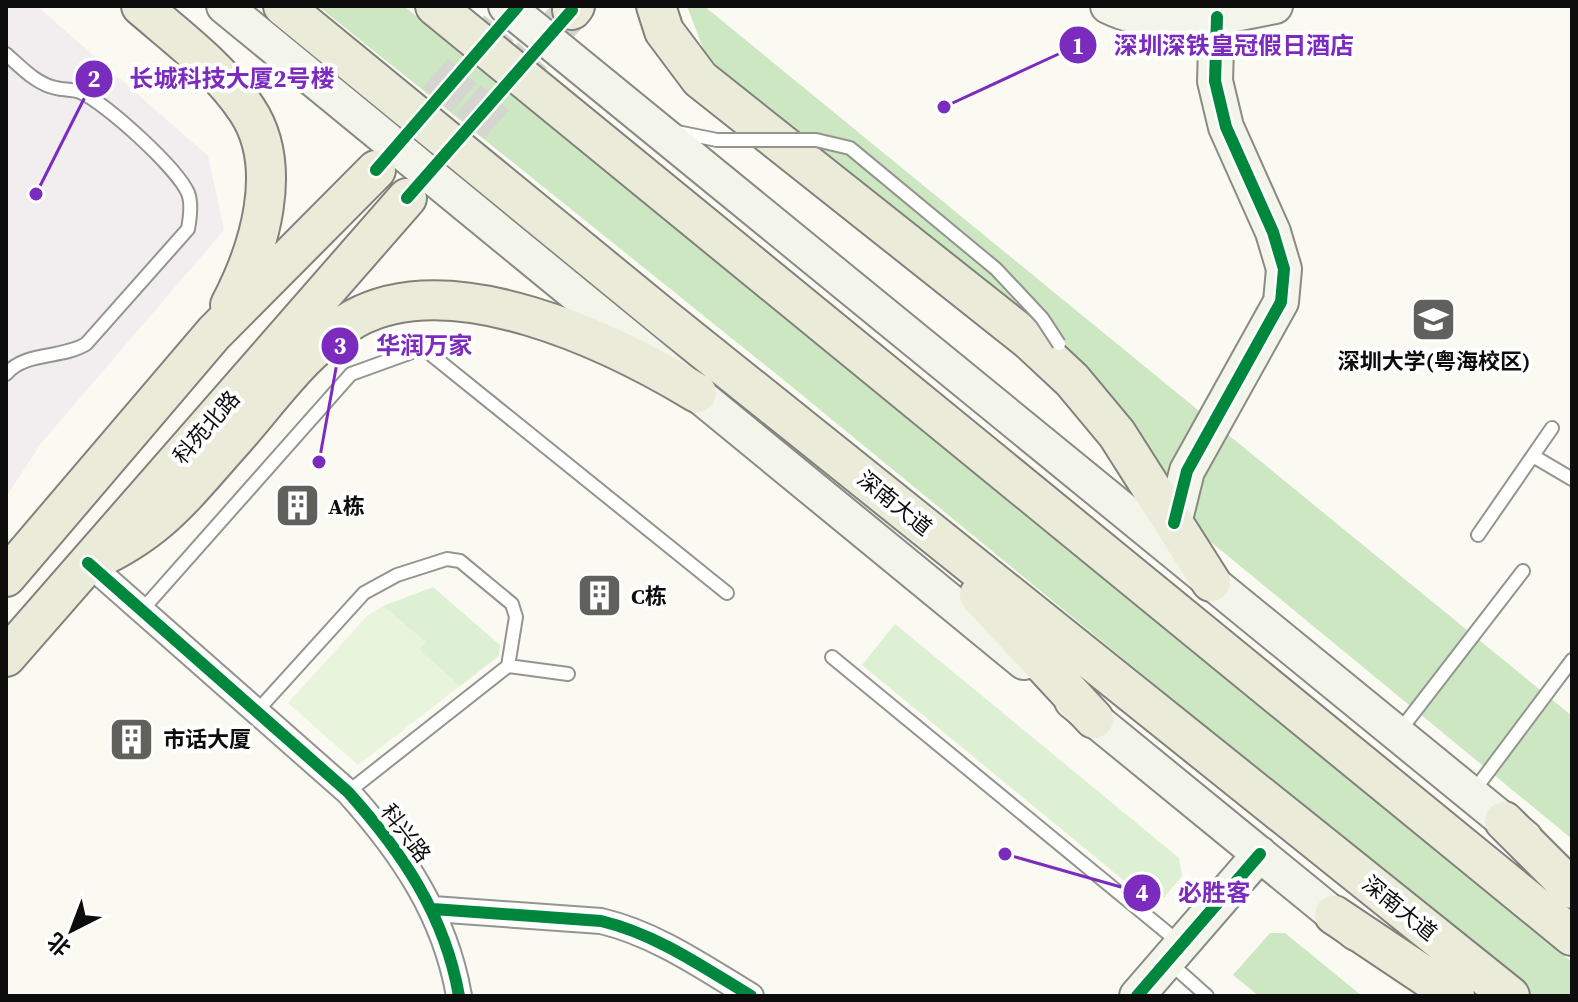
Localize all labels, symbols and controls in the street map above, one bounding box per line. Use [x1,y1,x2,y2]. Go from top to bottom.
callout: 深圳深铁皇冠假日酒店 [1058,21,1370,69]
text: 1 [1071,29,1085,62]
text: 深圳深铁皇冠假日酒店 [1114,29,1354,62]
callout: 长城科技大厦2号楼 [74,55,351,103]
text: 2 [87,62,101,95]
text: 长城科技大厦2号楼 [129,62,335,95]
school or university icon: 深圳大学(粤海校区) [1410,296,1458,344]
callout: 华润万家 [320,322,488,370]
text: 3 [333,329,347,362]
text: 华润万家 [376,329,472,362]
place label: 深圳大学(粤海校区) [1338,346,1530,376]
street label: 科苑北路 [166,384,246,470]
street label: 深南大道 [851,464,939,542]
building icon: A栋 [273,482,321,530]
place label: A栋 [328,491,365,521]
building icon: C栋 [576,572,624,620]
place label: C栋 [631,581,667,611]
building icon: 市话大厦 [108,715,156,763]
place label: 市话大厦 [163,724,251,754]
street label: 科兴路 [374,798,438,868]
callout: 必胜客 [1122,869,1266,917]
street label: 深南大道 [1356,869,1444,947]
text: 4 [1135,876,1149,909]
text: 必胜客 [1178,876,1250,909]
north arrow [32,890,112,970]
text: 北 [40,926,77,963]

